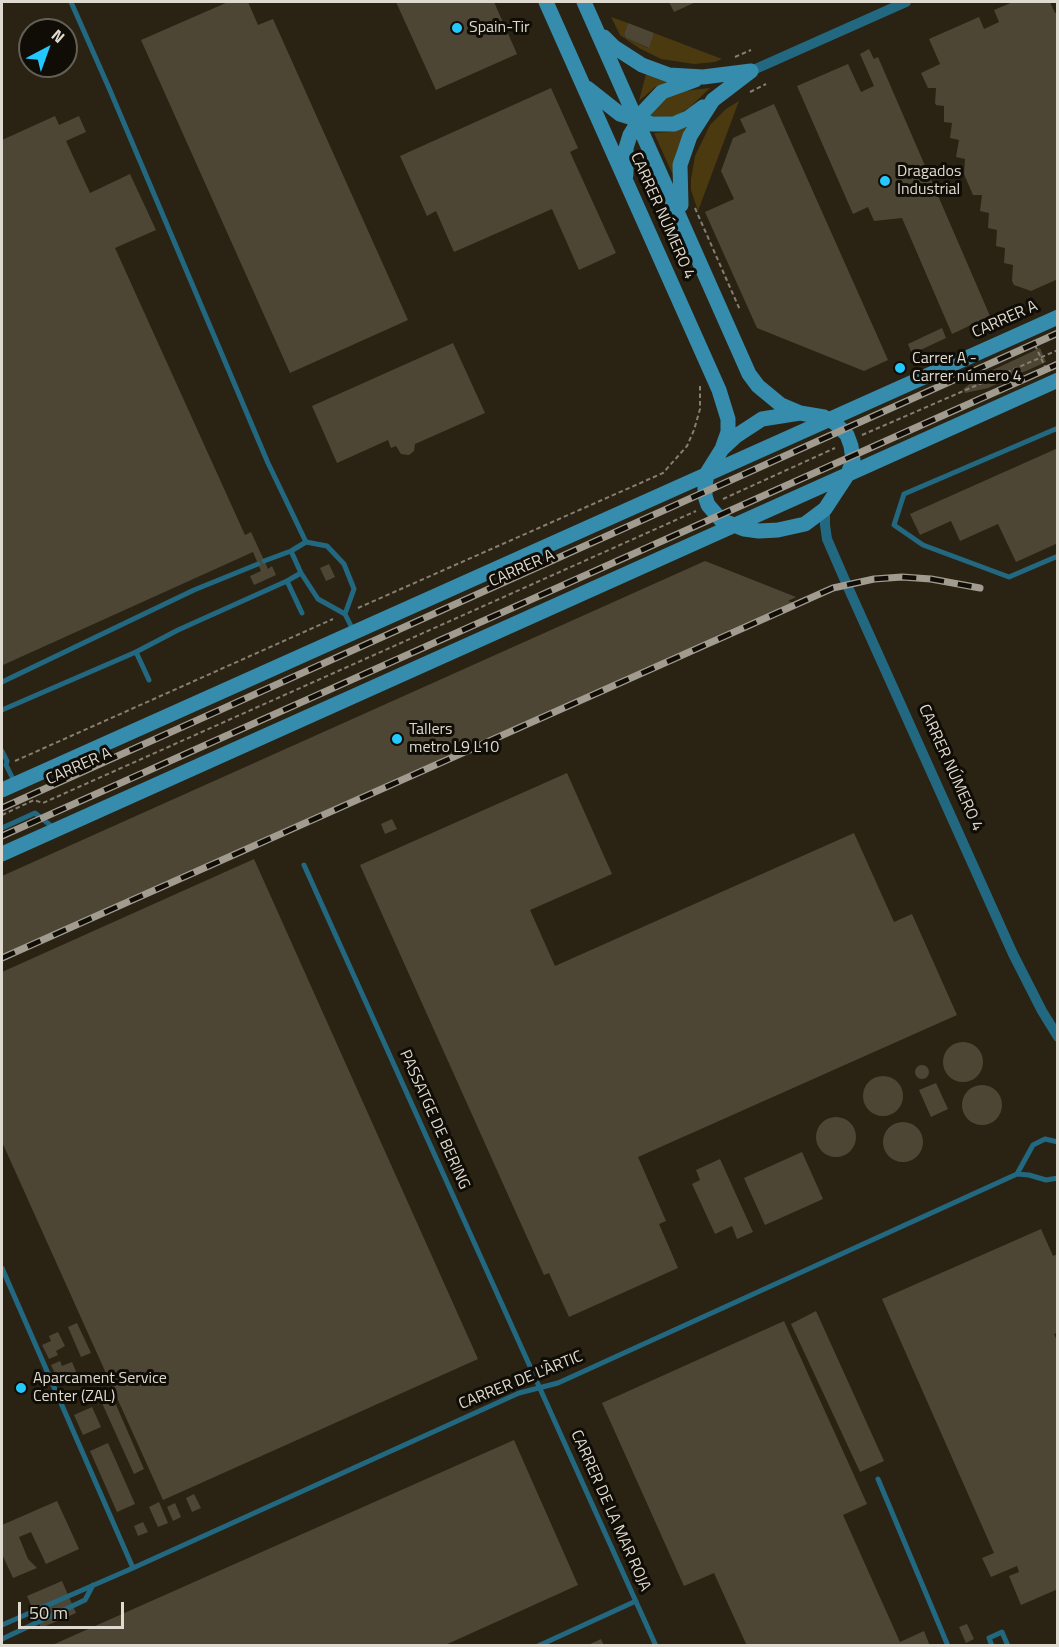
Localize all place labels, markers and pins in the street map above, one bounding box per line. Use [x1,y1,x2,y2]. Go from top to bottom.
place label: Spain-Tir [469,18,530,38]
marker: Spain-Tir [450,21,464,35]
place label: Dragados Industrial [897,162,961,200]
marker: Dragados Industrial [878,174,892,188]
place label: Carrer A - Carrer número 4 [912,349,1022,387]
marker: Carrer A - Carrer número 4 [893,361,907,375]
place label: Tallers metro L9 L10 [409,720,499,758]
marker: Tallers metro L9 L10 [390,732,404,746]
place label: Aparcament Service Center (ZAL) [33,1369,167,1407]
marker: Aparcament Service Center (ZAL) [14,1381,28,1395]

